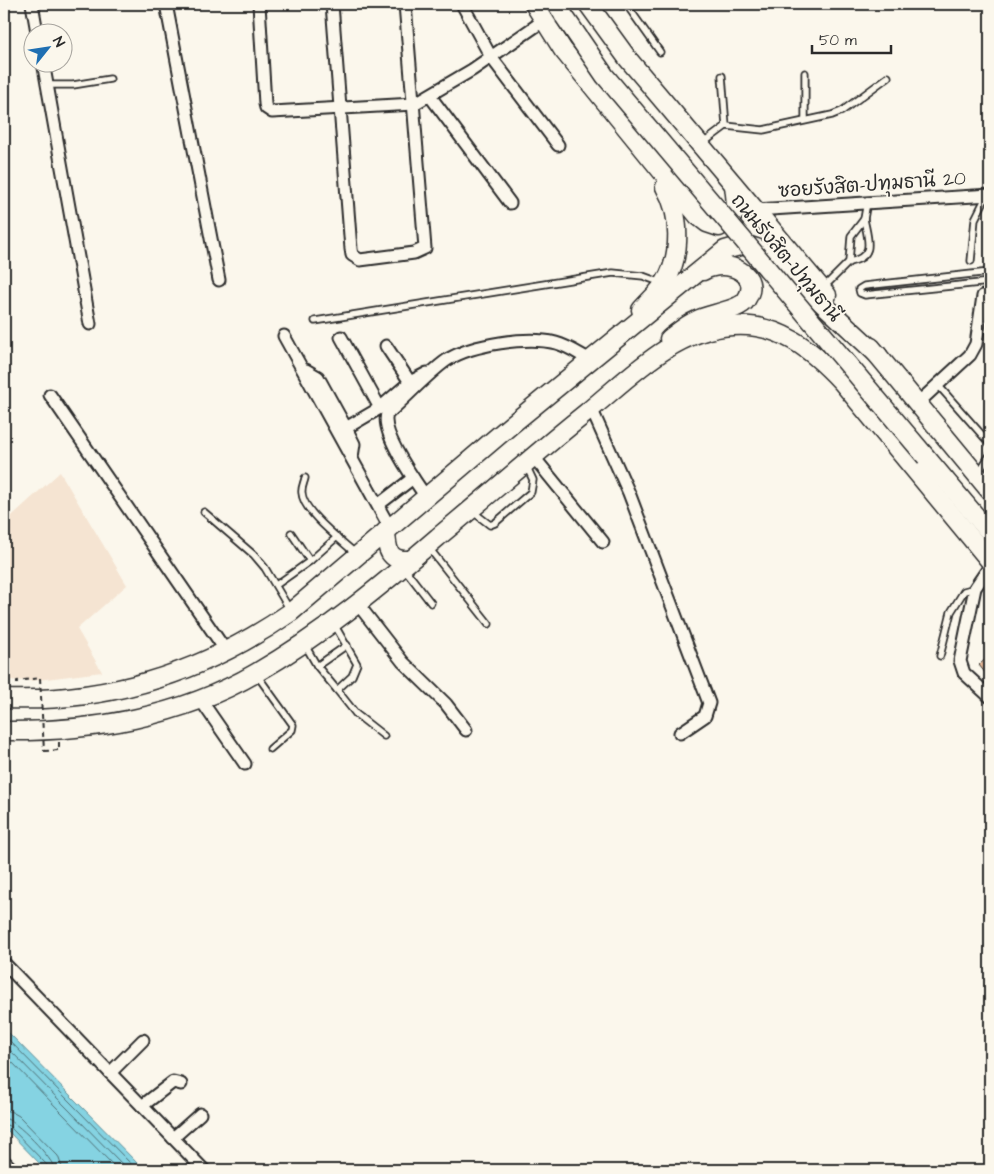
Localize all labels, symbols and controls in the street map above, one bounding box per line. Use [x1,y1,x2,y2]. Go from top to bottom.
north arrow [22,22,72,72]
scale bar [812,22,890,54]
text: 50 m [819,30,857,51]
text: N [48,33,69,51]
street label: ซอยรังสิต-ปทุมธานี 20 [777,165,967,205]
street label: ถนนรังสิต-ปทุมธานี [724,188,848,328]

